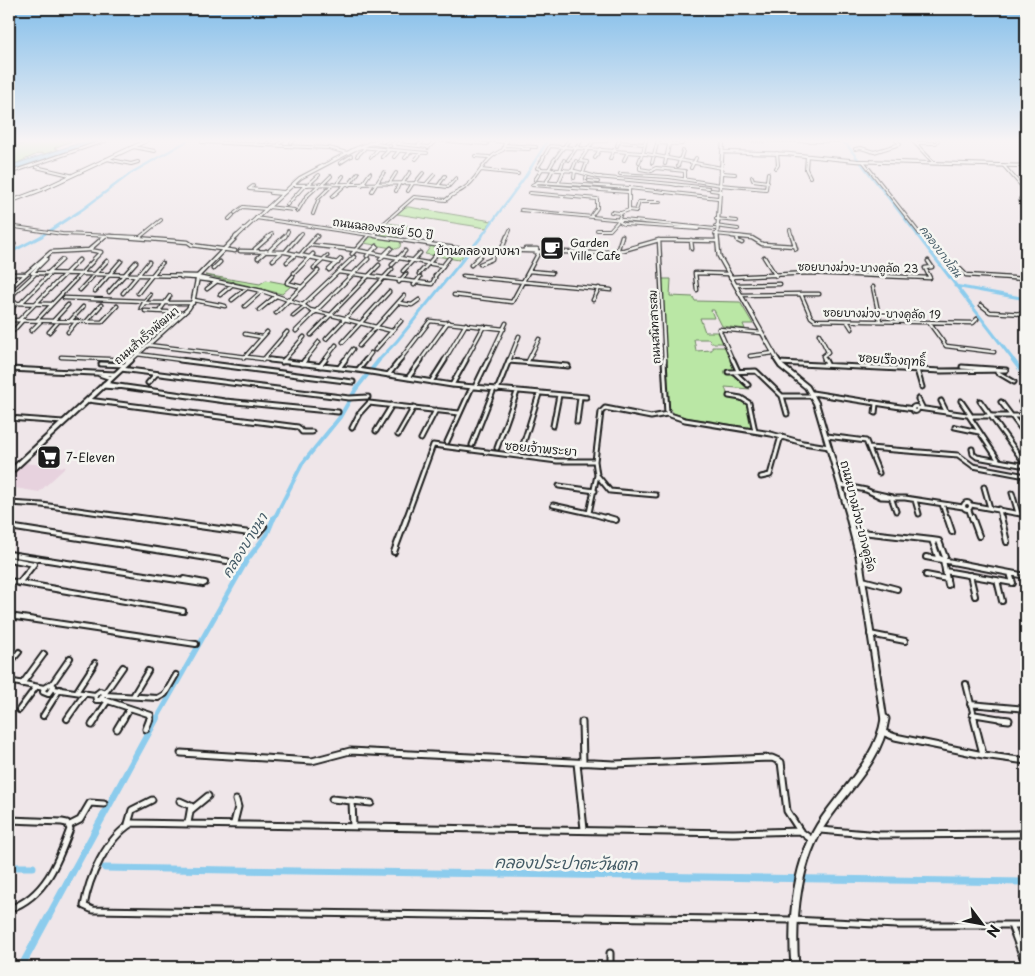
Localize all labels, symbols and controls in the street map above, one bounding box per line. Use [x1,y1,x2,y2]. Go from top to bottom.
street label: ถนนฉลองราชย์ 50 ปี [332,213,434,243]
water label: คลองบางโสน [916,221,967,281]
place label: Garden Ville Cafe [570,234,621,264]
cafe icon: Garden Ville Cafe [539,235,565,261]
district label: บ้านคลองบางนา [436,241,520,259]
street label: ซอยบางม่วง-บางคูลัด 23 [797,257,919,278]
street label: ถนนสนิทสารสม [644,289,664,365]
street label: ถนนสำเร็จพัฒนา [110,302,182,368]
street label: ซอยบางม่วง-บางคูลัด 19 [823,303,941,324]
street label: ซอยเรืองฤทธิ์ [857,346,927,370]
street label: ซอยเจ้าพระยา [504,436,578,460]
supermarket icon: 7-Eleven [36,444,62,470]
place label: 7-Eleven [66,448,115,466]
street label: ถนนบางม่วง-บางคูลัด [835,458,882,574]
water label: คลองบางนา [216,508,273,581]
water label: คลองประปาตะวันตก [494,849,638,875]
north arrow [958,898,1008,948]
text: N [982,921,1005,941]

